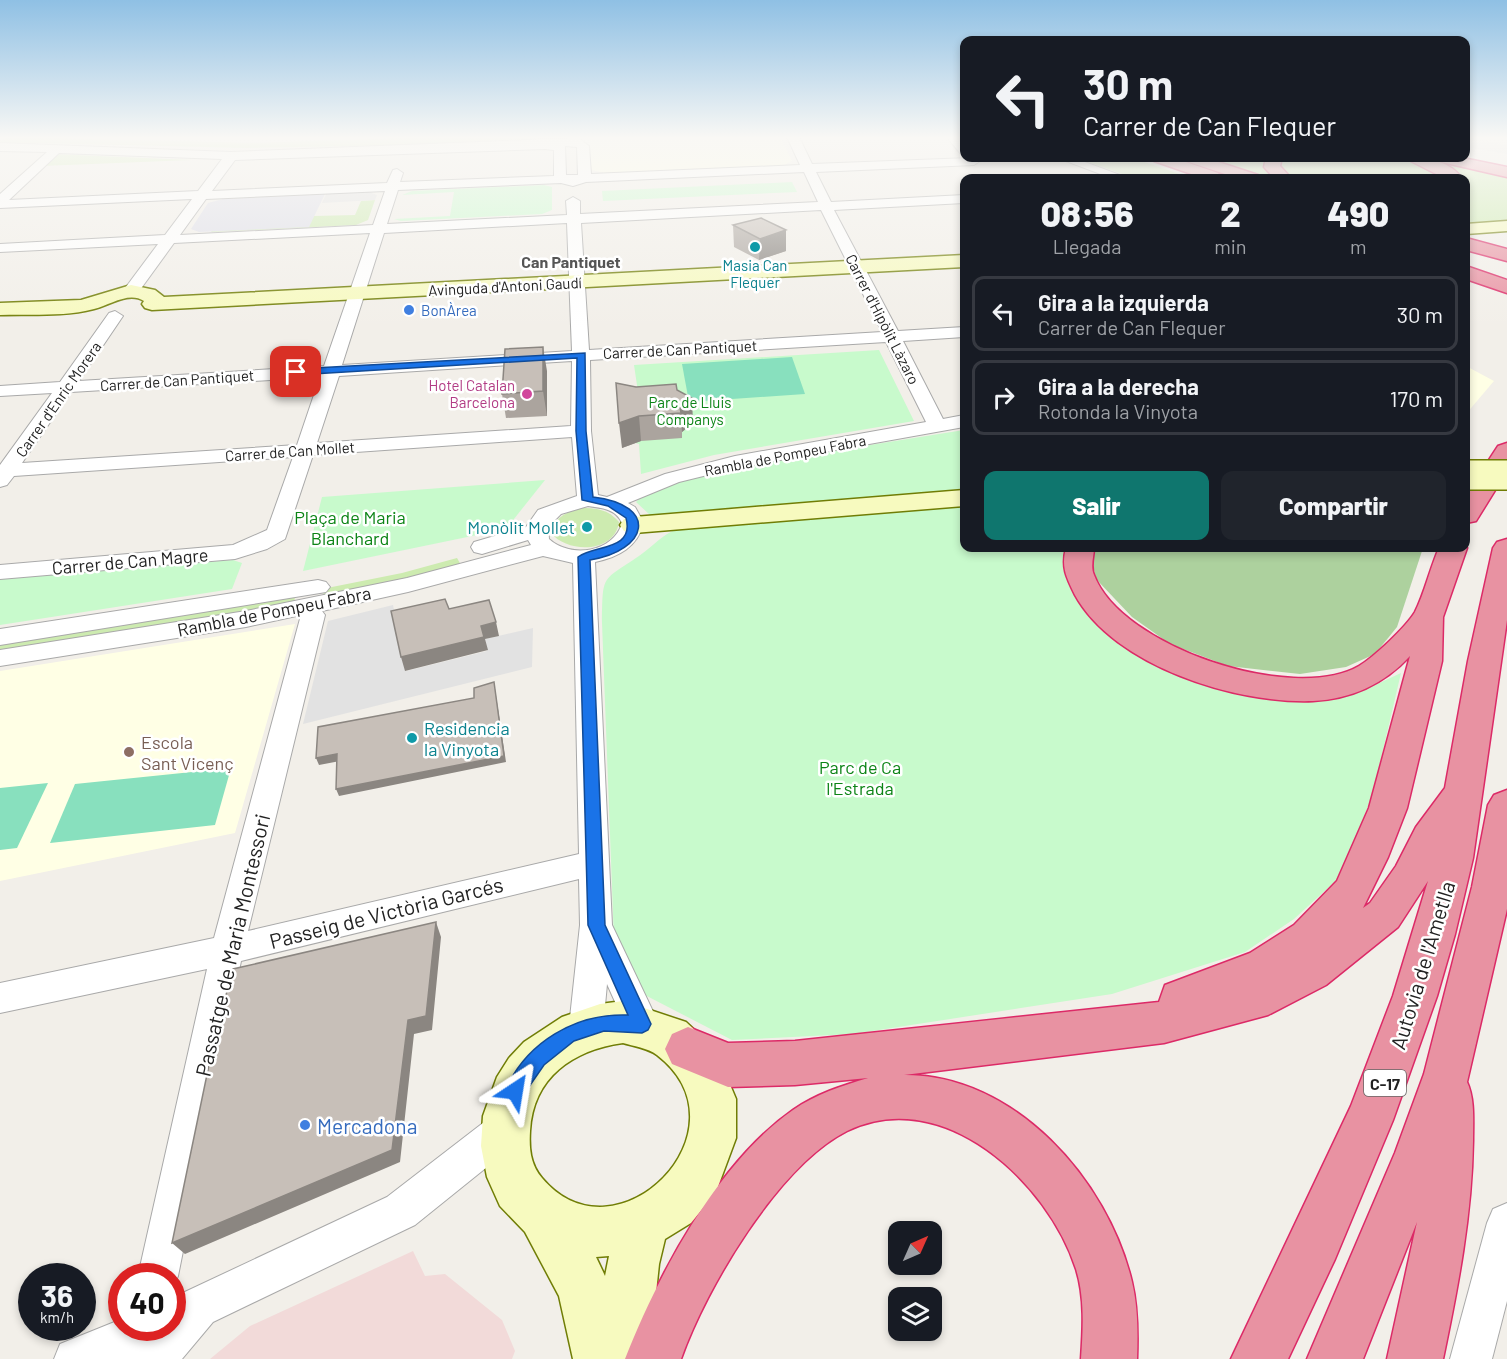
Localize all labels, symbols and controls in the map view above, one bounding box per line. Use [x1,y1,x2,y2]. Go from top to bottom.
text: 30 m [1083,58,1173,108]
icon: left [984,60,1062,138]
text: Carrer de Can Flequer [1083,109,1336,141]
text: 08:56 [1041,191,1134,234]
text: 2 [1220,191,1241,234]
text: 490 [1327,191,1389,234]
text: Llegada [1053,234,1121,258]
text: min [1214,234,1247,258]
text: m [1350,234,1367,258]
marker: Masia Can Flequer [748,240,762,254]
street label: Carrer d'Hipòlit Làzaro [842,251,924,387]
district label: Can Pantiquet [521,252,621,271]
place label: Masia Can Flequer [723,256,787,291]
street label: Avinguda d'Antoni Gaudí [428,273,582,299]
text: Gira a la izquierda [1038,289,1209,315]
icon: left [987,297,1020,330]
place label: BonÀrea [421,301,477,319]
text: 30 m [1397,301,1443,327]
marker: BonÀrea [402,303,416,317]
text: Carrer de Can Flequer [1038,315,1226,339]
street label: Carrer de Can Pantiquet [602,336,758,362]
street label: Carrer d'Enric Morera [11,338,105,460]
pin [270,346,321,397]
icon: arrive [279,355,312,388]
street label: Carrer de Can Pantiquet [99,366,255,394]
text: Gira a la derecha [1038,373,1199,399]
place label: Hotel Catalan Barcelona [428,376,515,411]
icon: right [987,381,1020,414]
text: 170 m [1390,385,1443,411]
marker: Hotel Catalan Barcelona [520,387,534,401]
park label: Parc de Lluis Companys [649,393,731,428]
text: Rotonda la Vinyota [1038,399,1198,423]
street label: Rambla de Pompeu Fabra [703,431,867,479]
street label: Carrer de Can Mollet [224,437,356,465]
button: Salir [984,471,1209,540]
button: Compartir [1221,471,1446,540]
park label: Plaça de Maria Blanchard [294,506,406,549]
place label: Monòlit Mollet [467,516,575,538]
marker: Monòlit Mollet [580,520,594,534]
street label: Carrer de Can Magre [51,543,209,579]
street label: Rambla de Pompeu Fabra [175,581,373,641]
place label: Residencia la Vinyota [424,717,510,760]
place label: Escola Sant Vicenç [141,731,234,774]
marker: Residencia la Vinyota [405,731,419,745]
marker: Escola Sant Vicenç [122,745,136,759]
park label: Parc de Ca l'Estrada [819,756,901,799]
street label: Passatge de Maria Montessori [190,811,274,1079]
street label: Passeig de Victòria Garcés [267,871,505,953]
street label: Autovia de l'Ametlla [1384,878,1460,1052]
position arrow [483,1059,547,1123]
road number: C-17 [1364,1070,1406,1096]
place label: Mercadona [317,1113,417,1138]
marker: Mercadona [298,1118,312,1132]
north arrow [888,1221,942,1275]
map controls [888,1221,942,1341]
speed limit sign: 40 [108,1263,186,1341]
text: 36 [41,1277,73,1313]
button: layers [888,1287,942,1341]
text: km/h [40,1308,74,1326]

